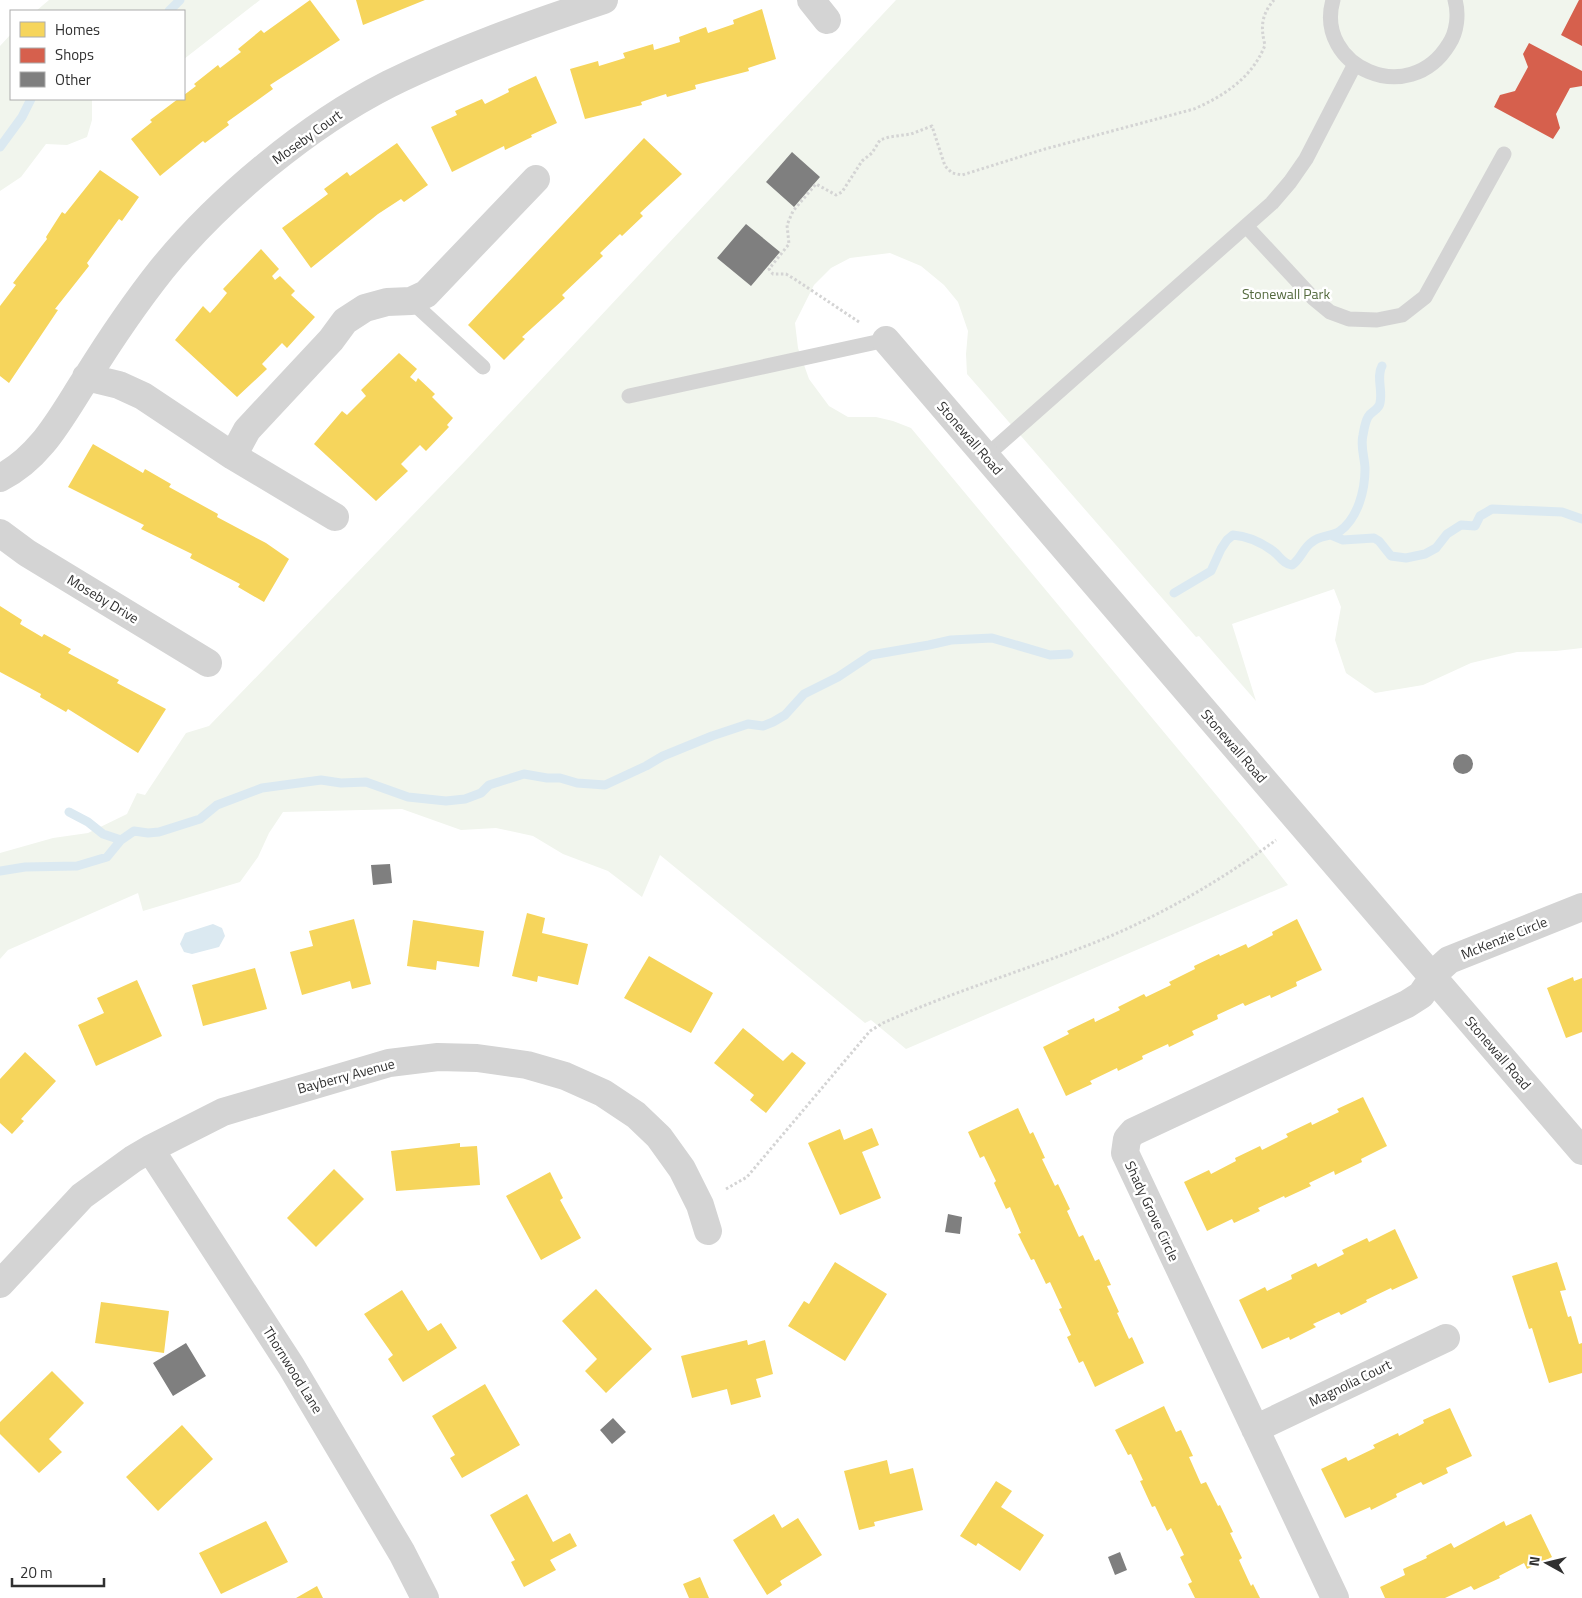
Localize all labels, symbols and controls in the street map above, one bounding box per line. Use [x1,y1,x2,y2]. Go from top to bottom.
legend [10,10,185,100]
text: Homes [55,18,100,41]
text: Shops [55,43,94,66]
text: Other [55,68,91,91]
street label: Moseby Court [267,104,346,169]
park label: Stonewall Park [1242,283,1330,304]
street label: Stonewall Road [932,396,1008,479]
street label: Moseby Drive [63,569,143,628]
street label: Stonewall Road [1196,704,1272,787]
street label: McKenzie Circle [1457,911,1550,964]
street label: Stonewall Road [1460,1011,1536,1094]
street label: Bayberry Avenue [295,1052,397,1099]
street label: Shady Grove Circle [1120,1157,1185,1264]
street label: Thornwood Lane [258,1322,328,1417]
street label: Magnolia Court [1305,1353,1395,1412]
north arrow [1522,1538,1572,1588]
text: N [1523,1555,1545,1567]
scale bar [12,1556,105,1588]
text: 20 m [20,1561,53,1584]

